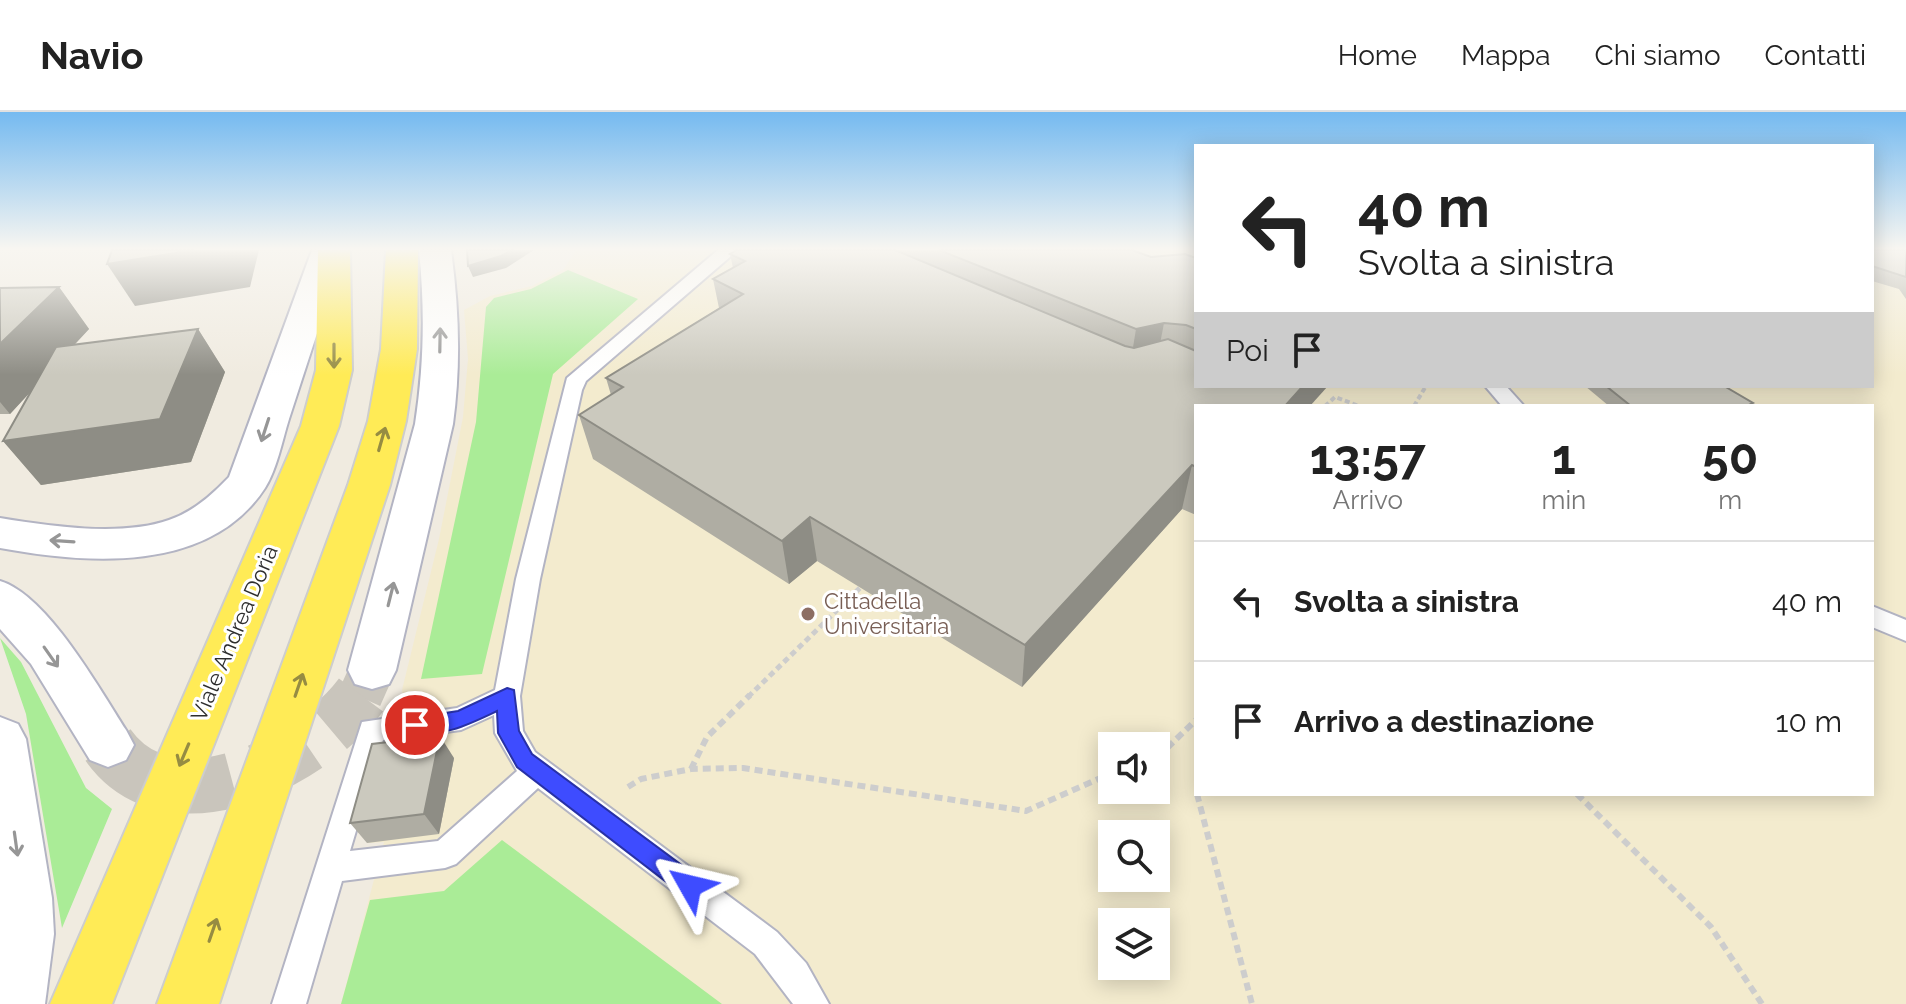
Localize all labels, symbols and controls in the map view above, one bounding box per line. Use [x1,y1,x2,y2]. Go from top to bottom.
text: Navio [40,33,143,78]
text: Home [1338,39,1417,72]
text: Mappa [1461,39,1550,72]
text: Chi siamo [1594,39,1721,72]
text: Contatti [1765,39,1866,72]
text: 40 m [1358,174,1490,240]
icon: left [1226,176,1330,280]
text: Svolta a sinistra [1358,241,1614,283]
one-way arrow [432,327,448,354]
icon: arrive [1285,328,1329,372]
text: Poi [1226,333,1269,368]
one-way arrow [326,342,342,369]
one-way arrow [257,417,272,442]
one-way arrow [375,426,390,452]
text: 13:57 [1310,429,1426,485]
text: 1 [1552,429,1576,485]
text: 50 [1702,429,1758,485]
text: Arrivo [1333,485,1403,515]
text: min [1542,485,1586,515]
text: m [1718,485,1742,515]
one-way arrow [49,534,76,549]
street label: Viale Andrea Doria [185,541,283,725]
icon: left [1226,579,1270,623]
one-way arrow [384,582,399,608]
text: Svolta a sinistra [1294,584,1519,619]
text: 40 m [1772,584,1842,619]
place label: Cittadella Universitaria [824,588,949,639]
marker: Cittadella Universitaria [799,605,817,623]
one-way arrow [43,645,59,667]
one-way arrow [293,673,308,698]
pin [381,691,449,759]
icon: arrive [1226,699,1270,743]
icon: arrive [393,703,437,747]
text: Arrivo a destinazione [1294,704,1594,739]
text: 10 m [1776,704,1842,739]
map controls [1098,732,1170,980]
button: sound [1098,732,1170,804]
one-way arrow [175,743,190,767]
button: search [1098,820,1170,892]
one-way arrow [9,830,24,856]
position arrow [648,844,732,928]
button: layers [1098,908,1170,980]
one-way arrow [207,918,222,943]

